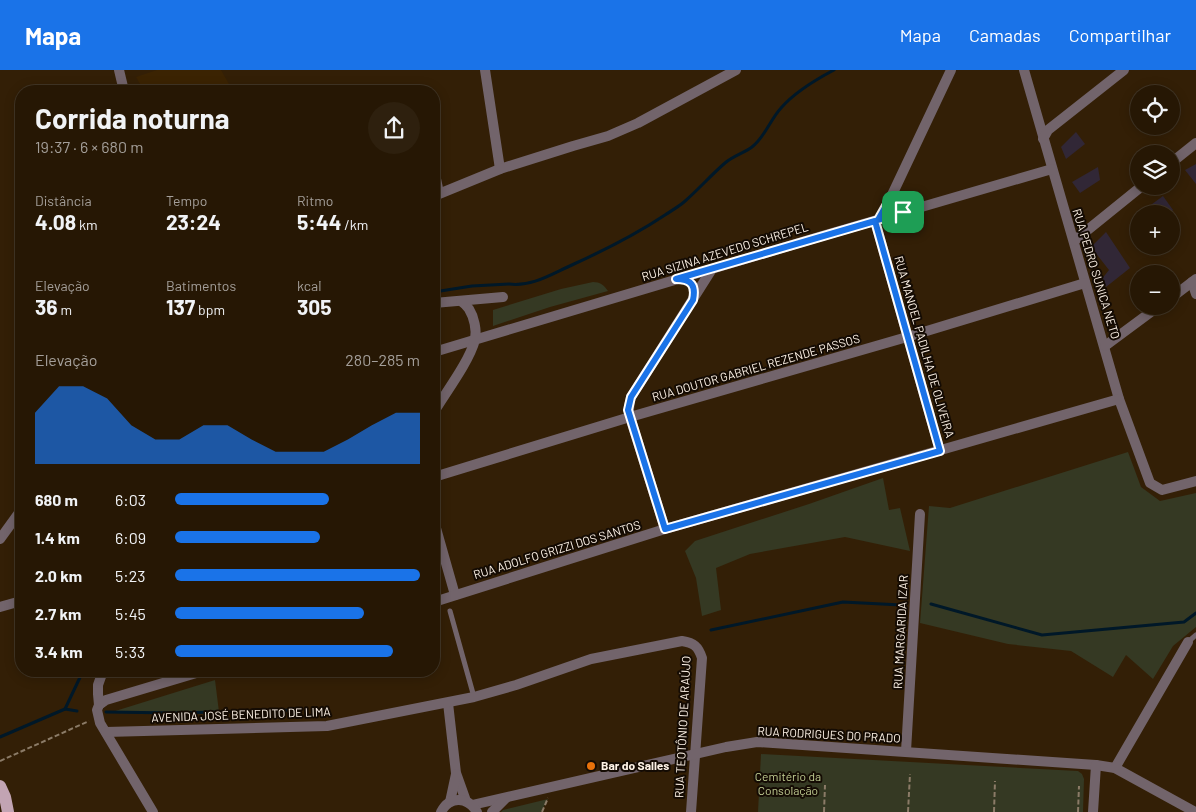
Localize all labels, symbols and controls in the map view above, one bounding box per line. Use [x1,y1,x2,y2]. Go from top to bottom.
text: Mapa [25,21,81,50]
text: Mapa [900,24,941,46]
text: Camadas [969,24,1041,46]
text: Compartilhar [1069,24,1171,46]
map controls [1130,85,1180,315]
button: locate [1130,85,1180,135]
text: Corrida noturna [35,101,230,135]
button: share [368,102,420,154]
text: 19:37 · 6 × 680 m [35,137,143,156]
button: layers [1130,145,1180,195]
pin [882,191,924,233]
text: Distância [35,192,92,209]
text: Tempo [166,192,207,209]
text: Ritmo [297,192,333,209]
icon: arrive [889,198,917,226]
button: + [1130,205,1180,255]
street label: RUA PEDRO SUNICA NETO [1070,207,1123,341]
text: 4.08 [35,209,76,234]
text: 23:24 [166,209,221,234]
text: 5:44 [297,209,341,234]
text: km [76,216,98,233]
text: /km [341,216,368,233]
street label: RUA SIZINA AZEVEDO SCHREPEL [640,219,810,283]
street label: RUA MANOEL PADILHA DE OLIVEIRA [892,254,958,439]
button: − [1130,265,1180,315]
text: Elevação [35,277,90,294]
text: Batimentos [166,277,236,294]
text: kcal [297,277,321,294]
text: 36 [35,294,58,319]
text: 137 [166,294,195,319]
text: 305 [297,294,332,319]
text: m [58,301,72,318]
text: bpm [195,301,225,318]
street label: RUA DOUTOR GABRIEL REZENDE PASSOS [650,331,861,403]
text: Elevação [35,350,97,369]
text: 280–285 m [345,350,420,369]
text: 680 m [35,490,78,509]
text: 6:03 [115,490,146,509]
street label: RUA ADOLFO GRIZZI DOS SANTOS [471,517,642,581]
text: 1.4 km [35,528,80,547]
text: 6:09 [115,528,146,547]
text: 2.0 km [35,566,82,585]
text: 5:23 [115,566,145,585]
street label: RUA MARGARIDA IZAR [890,575,910,689]
text: 2.7 km [35,604,81,623]
text: 5:45 [115,604,146,623]
text: 3.4 km [35,642,83,661]
text: 5:33 [115,642,145,661]
street label: RUA TEOTÔNIO DE ARAÚJO [671,655,693,798]
street label: AVENIDA JOSÉ BENEDITO DE LIMA [151,704,331,724]
street label: RUA RODRIGUES DO PRADO [757,723,901,745]
place label: Bar do Salles [601,758,669,772]
marker: Bar do Salles [585,760,597,772]
park label: Cemitério da Consolação [755,769,821,797]

